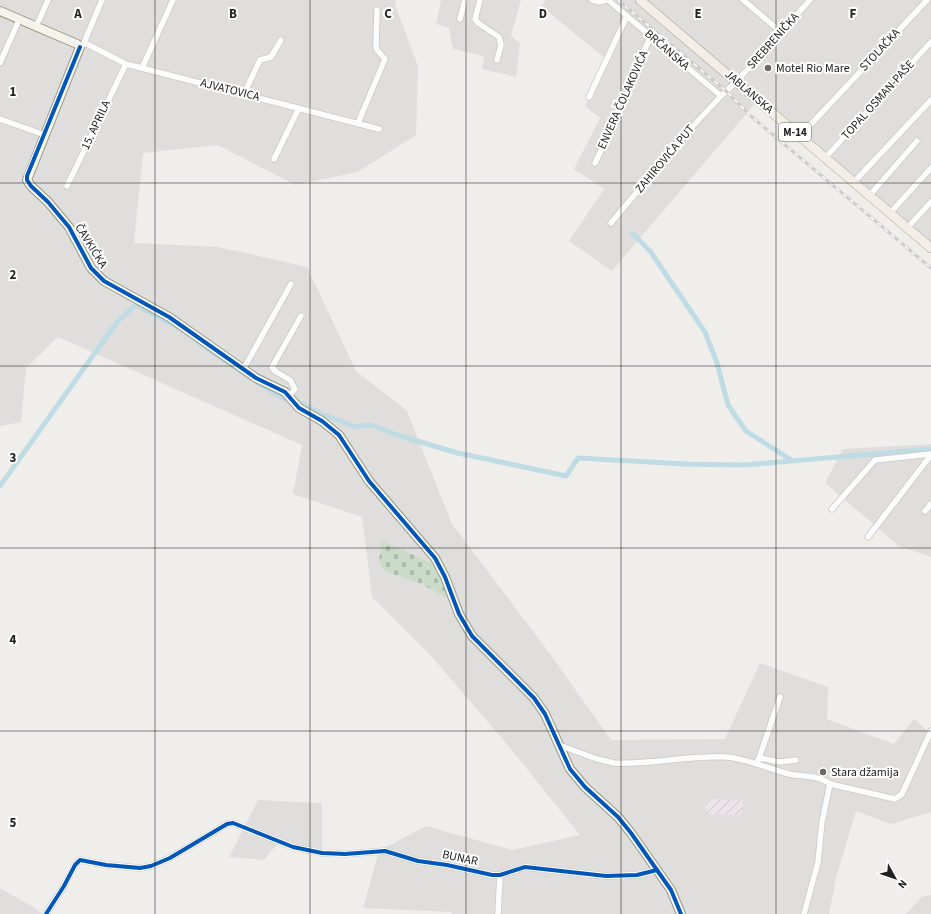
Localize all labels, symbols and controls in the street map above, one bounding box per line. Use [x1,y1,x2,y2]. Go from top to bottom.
text: A [73,5,82,23]
text: B [229,5,237,23]
text: C [384,5,392,23]
text: D [539,5,547,23]
text: E [694,5,702,23]
text: F [850,5,857,23]
street label: SREBRENIČKA [743,9,803,73]
street label: STOLAČKA [856,25,905,75]
street label: BRČANSKA [641,26,694,75]
street label: ENVERA ČOLAKOVIĆA [594,48,653,152]
street label: TOPAL OSMAN-PAŠE [838,57,918,143]
place label: Motel Rio Mare [776,60,850,77]
marker: Motel Rio Mare [763,63,773,73]
street label: JABLANSKA [721,66,777,118]
street label: AJVATOVICA [198,74,262,106]
text: 1 [10,83,17,101]
street label: 15. APRILA [77,97,115,153]
street label: ZAHIROVIĆA PUT [631,121,699,197]
road number: M-14 [779,123,811,141]
street label: ČAVKIĆKA [71,220,112,272]
text: 2 [10,266,17,284]
text: 3 [10,449,17,467]
text: 4 [10,631,17,649]
place label: Stara džamija [831,764,899,781]
marker: Stara džamija [818,767,828,777]
text: 5 [10,814,17,832]
street label: BUNAR [441,846,479,870]
north arrow [875,858,915,898]
text: N [894,876,910,892]

